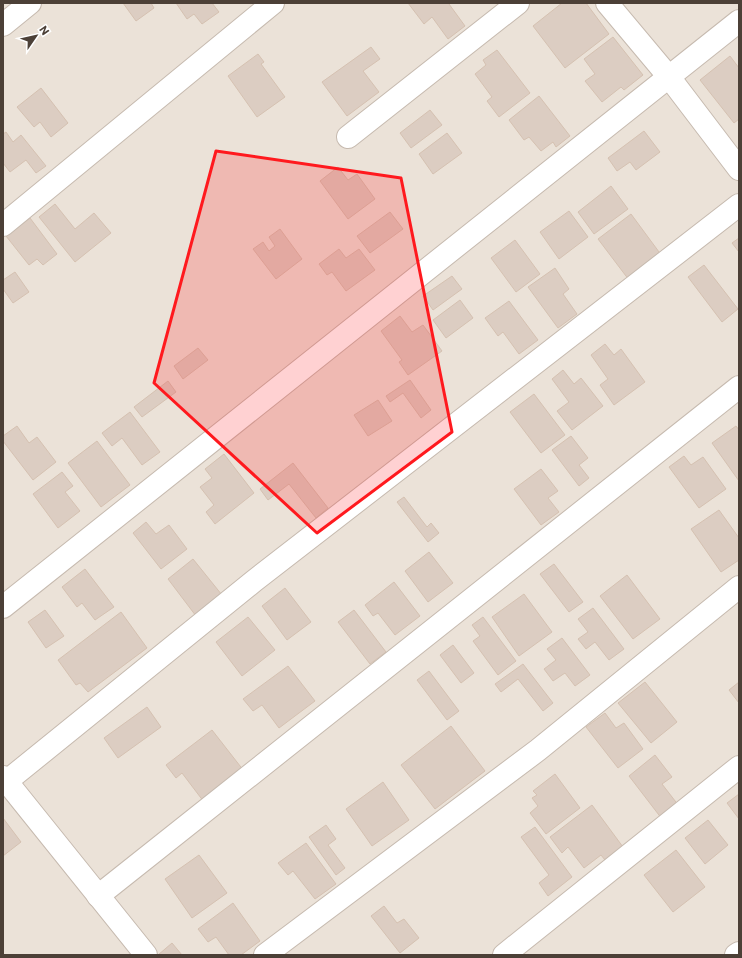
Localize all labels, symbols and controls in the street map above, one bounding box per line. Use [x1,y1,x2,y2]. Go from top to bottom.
north arrow [16,16,56,56]
text: N [37,23,52,37]

